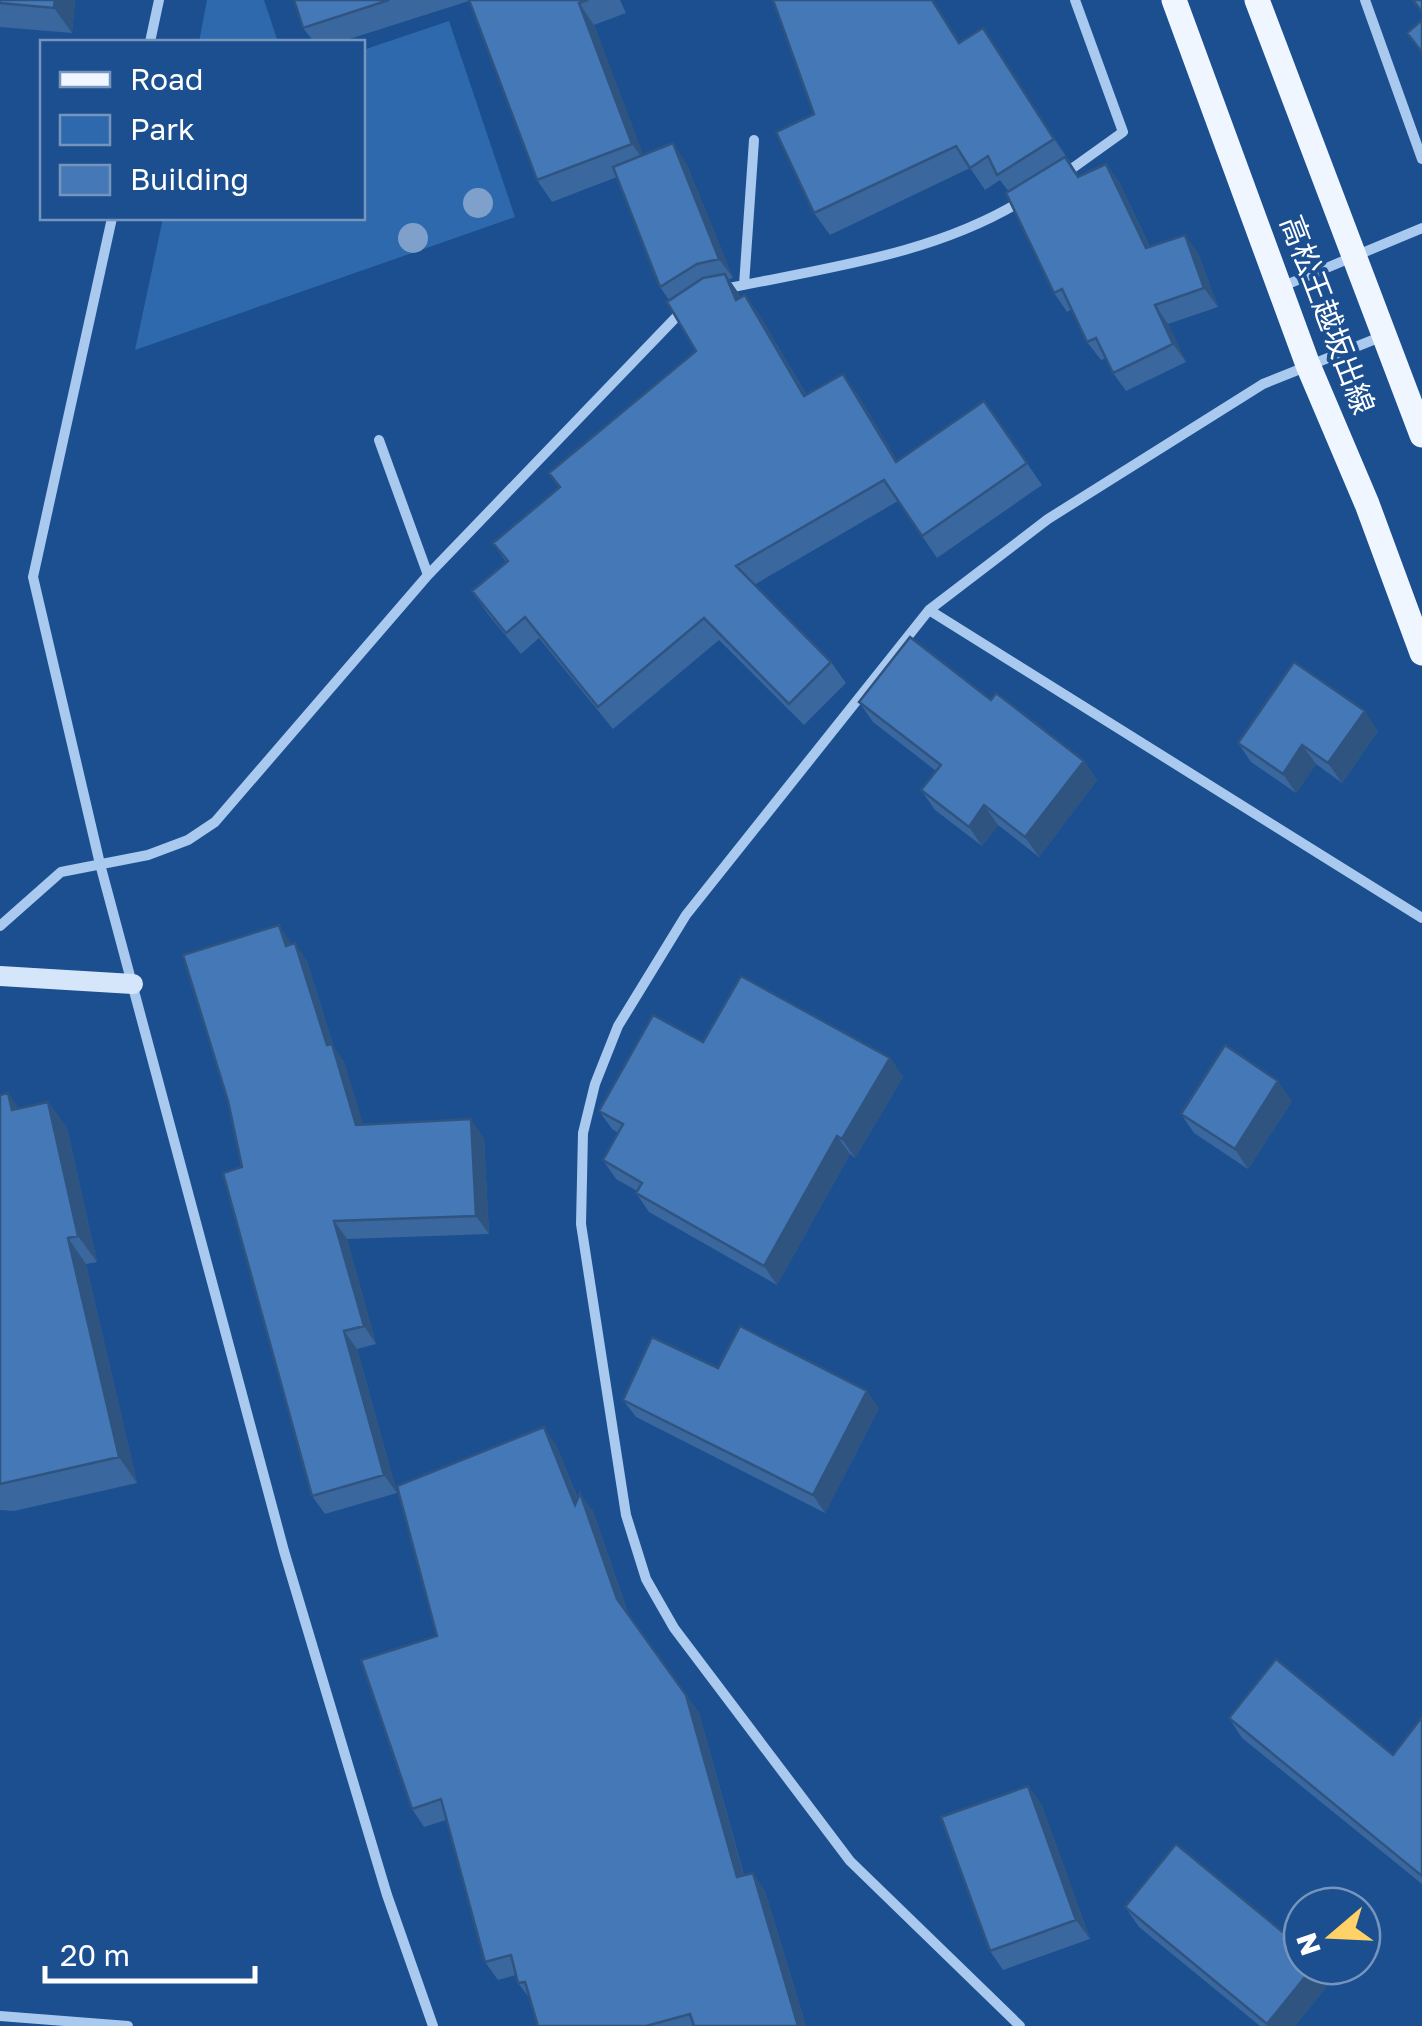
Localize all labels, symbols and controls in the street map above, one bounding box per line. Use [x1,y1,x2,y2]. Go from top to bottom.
legend [40,40,365,220]
text: Road [130,61,204,97]
text: Park [130,111,195,147]
text: Building [130,161,249,197]
street label: 高松王越坂出線 [1274,210,1382,419]
north arrow [1282,1886,1382,1986]
scale bar [45,1921,255,1983]
text: N [1289,1929,1327,1960]
text: 20 m [60,1937,130,1973]

